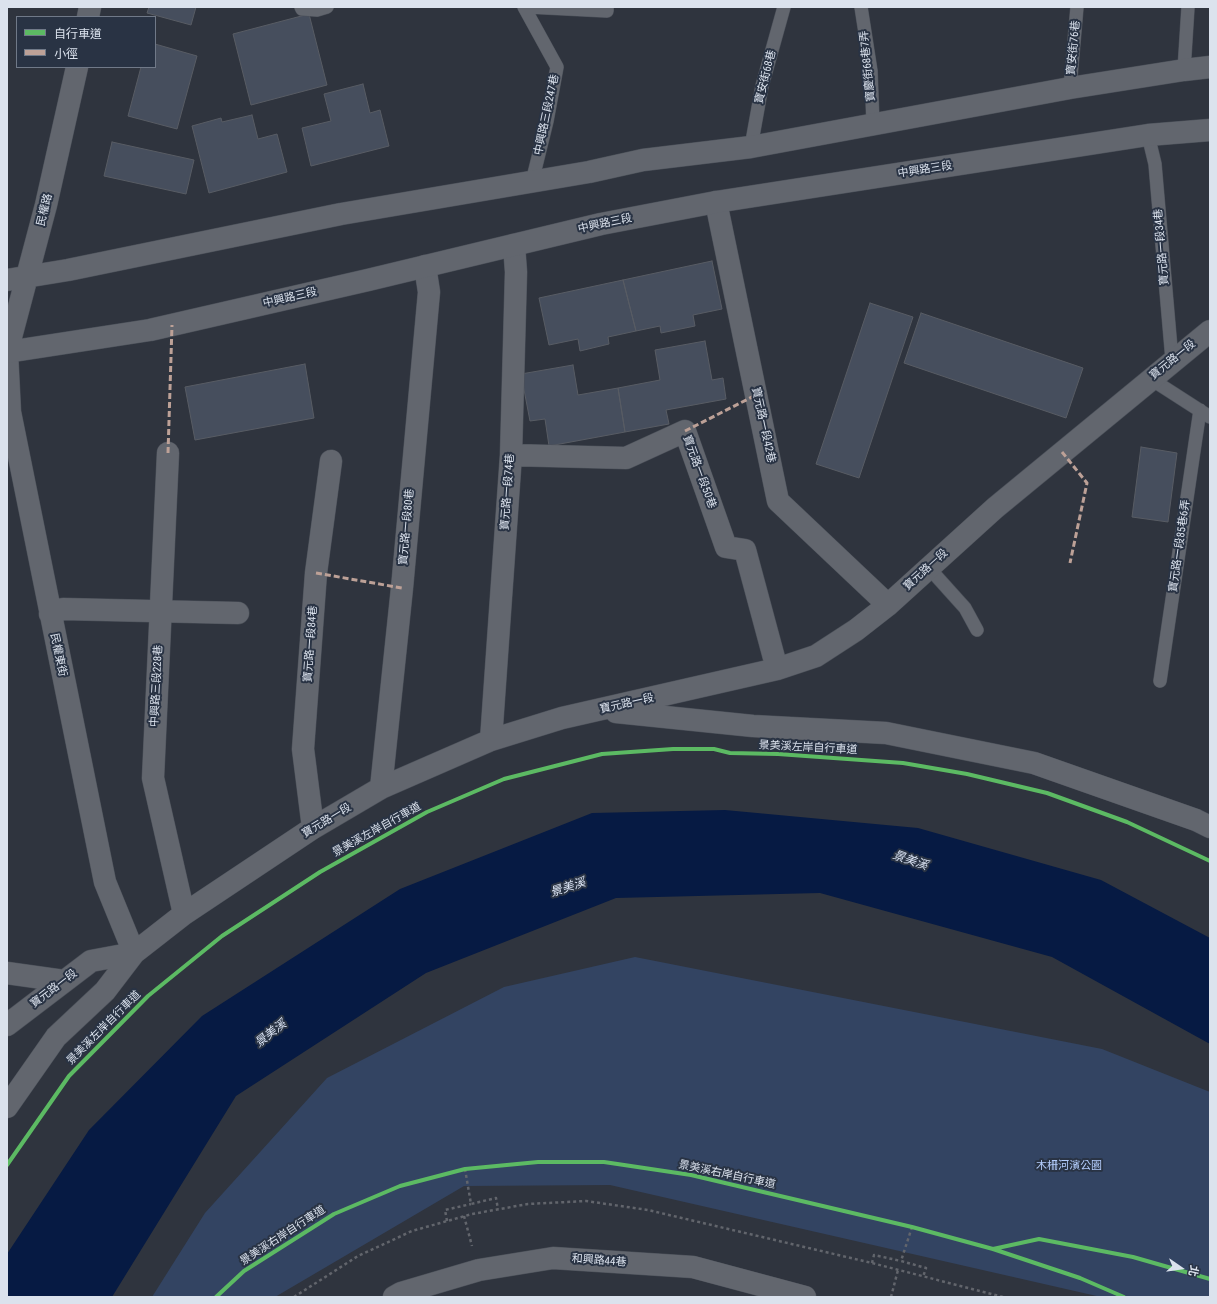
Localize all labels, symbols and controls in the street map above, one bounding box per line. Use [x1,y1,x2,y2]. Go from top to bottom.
legend [16,16,156,68]
street label: 寶安街76巷 [1065,20,1083,76]
text: 自行車道 [54,27,102,41]
street label: 寶慶街68巷7弄 [858,30,878,102]
text: 小徑 [54,47,78,61]
street label: 寶安街68巷 [753,49,779,105]
street label: 中興路三段247巷 [532,73,562,157]
street label: 中興路三段 [897,159,953,181]
street label: 民權路 [35,192,55,228]
street label: 寶元路一段34巷 [1152,208,1172,286]
street label: 中興路三段 [577,212,633,236]
street label: 中興路三段 [262,285,318,311]
street label: 寶元路一段 [1147,338,1199,382]
street label: 寶元路一段42巷 [749,386,777,464]
street label: 寶元路一段50巷 [680,434,718,510]
street label: 寶元路一段74巷 [499,453,517,531]
street label: 寶元路一段80巷 [397,488,417,566]
street label: 寶元路一段85巷6弄 [1167,499,1193,593]
street label: 寶元路一段 [901,547,951,593]
street label: 寶元路一段84巷 [302,605,320,683]
street label: 民權東街 [47,632,69,678]
street label: 中興路三段228巷 [148,645,166,727]
street label: 寶元路一段 [599,691,655,717]
street label: 景美溪左岸自行車道 [758,739,858,757]
street label: 景美溪左岸自行車道 [331,800,423,860]
street label: 寶元路一段 [300,801,354,841]
water label: 景美溪 [891,848,929,874]
water label: 景美溪 [549,876,587,900]
street label: 寶元路一段 [28,967,80,1011]
street label: 景美溪左岸自行車道 [64,988,144,1068]
water label: 景美溪 [252,1017,290,1051]
street label: 景美溪右岸自行車道 [677,1158,777,1192]
park label: 木柵河濱公園 [1036,1159,1102,1173]
street label: 景美溪右岸自行車道 [238,1204,328,1268]
north arrow [1161,1248,1201,1288]
street label: 和興路44巷 [571,1253,627,1269]
text: 北 [1186,1264,1201,1278]

